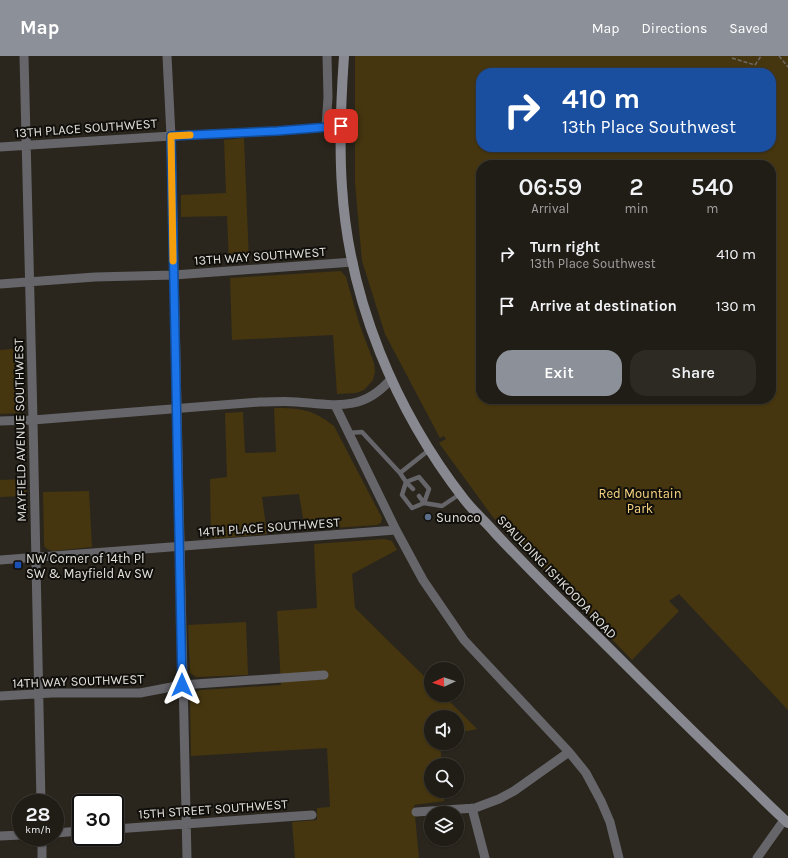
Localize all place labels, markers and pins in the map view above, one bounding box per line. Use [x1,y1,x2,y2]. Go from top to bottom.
pin [324,109,358,143]
place label: Sunoco [436,510,481,525]
marker: Sunoco [423,512,433,522]
place label: NW Corner of 14th Pl SW & Mayfield Av SW [26,551,154,581]
marker: NW Corner of 14th Pl SW & Mayfield Av SW [13,560,23,570]

